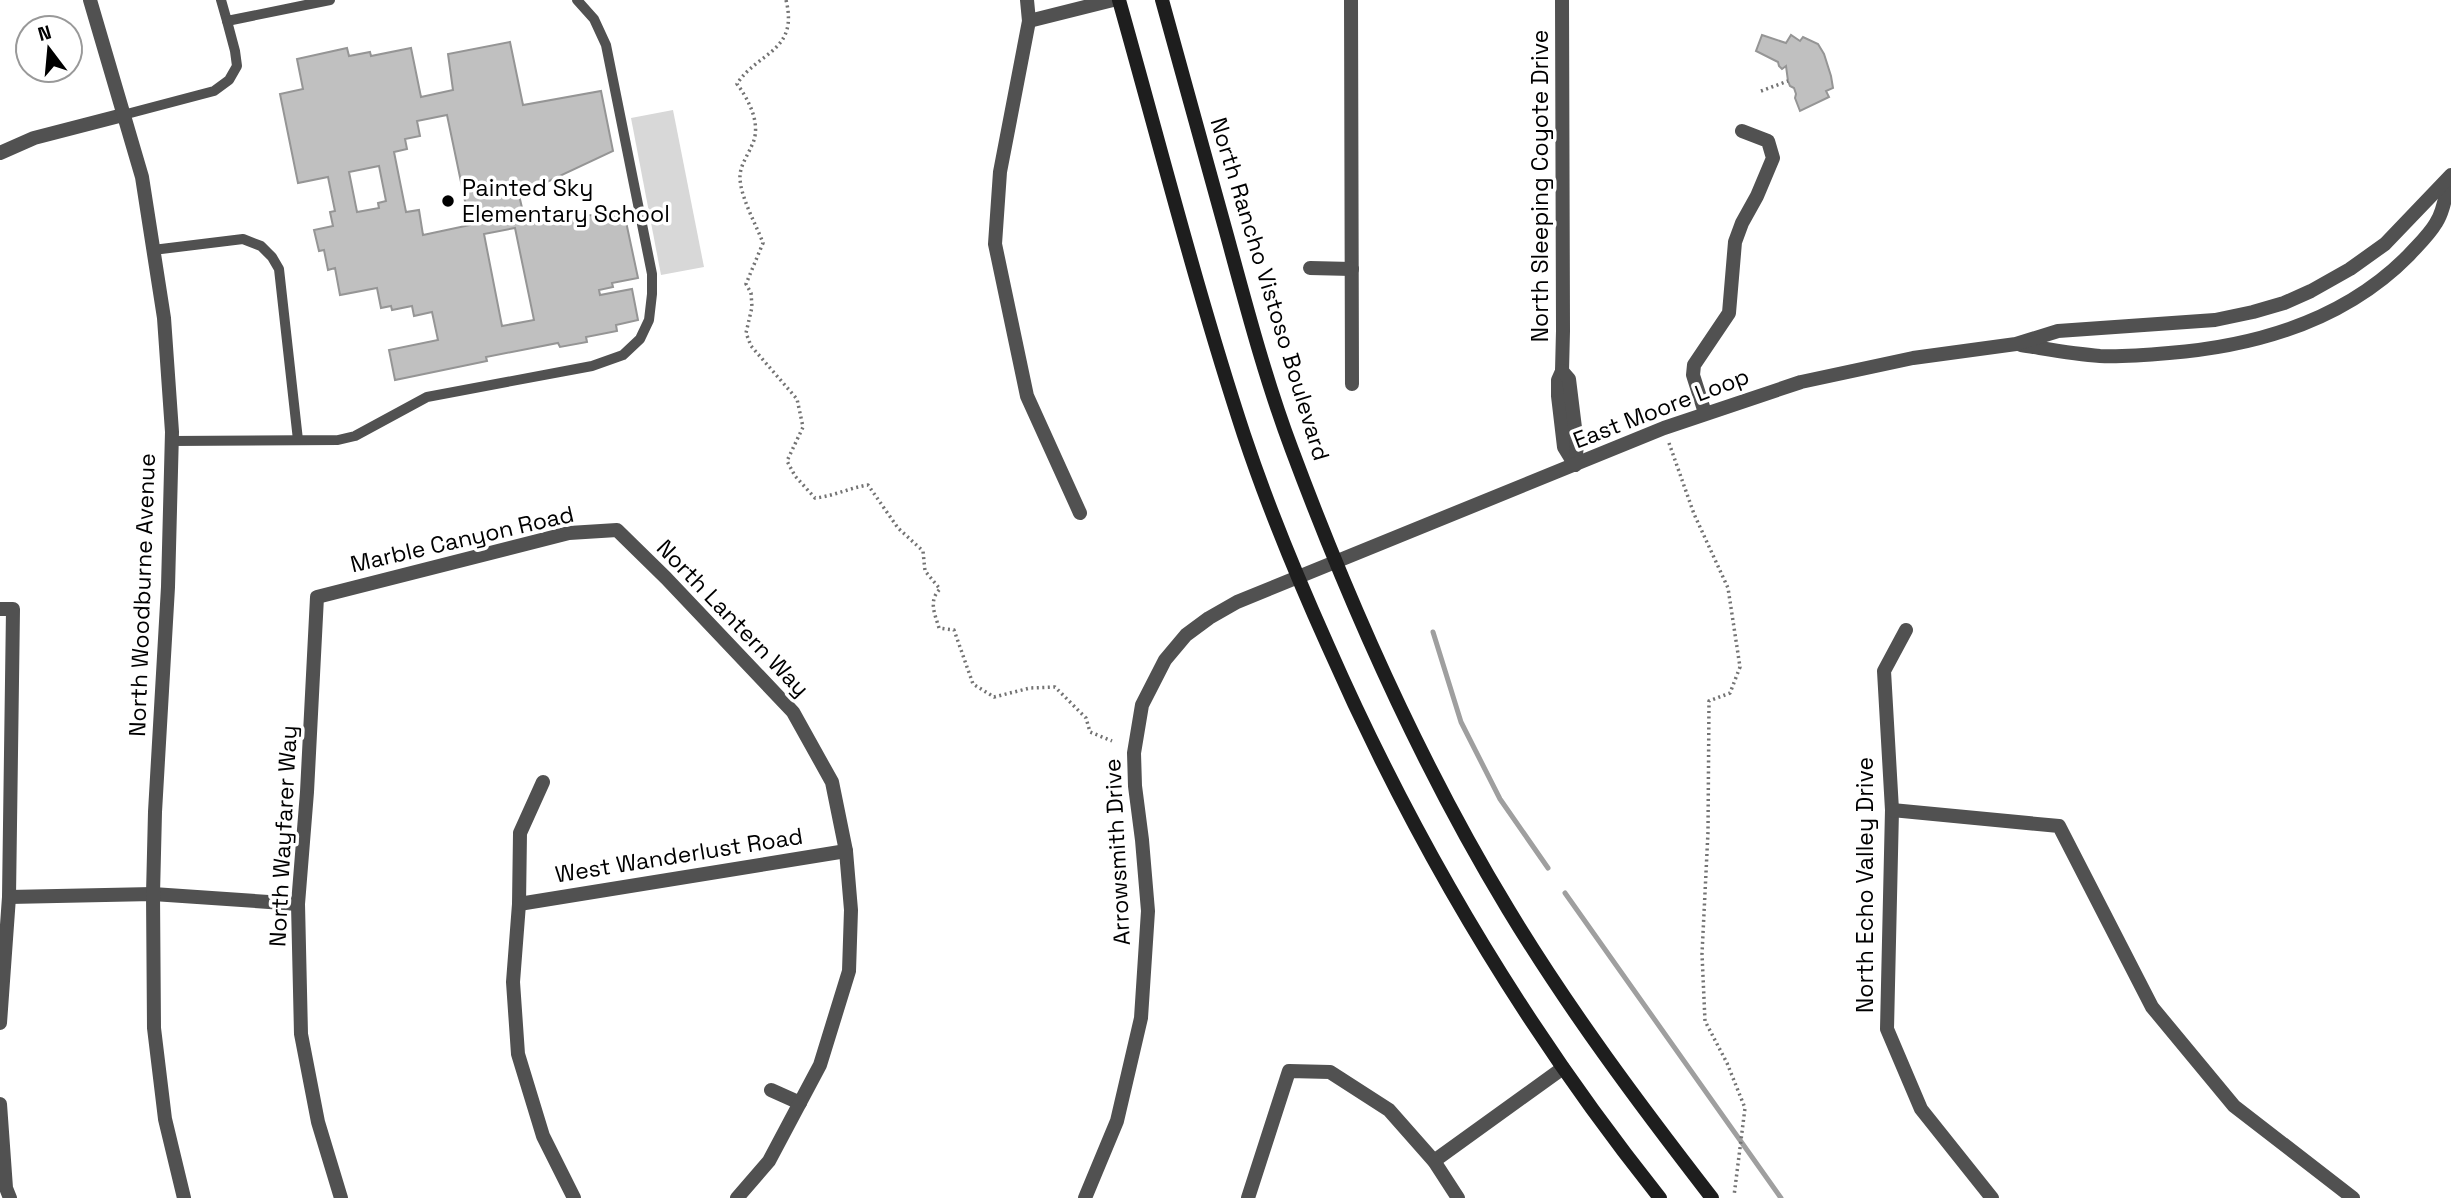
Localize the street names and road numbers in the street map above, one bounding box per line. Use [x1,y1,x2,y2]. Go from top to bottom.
street label: North Sleeping Coyote Drive [1525,30,1555,342]
street label: North Rancho Vistoso Boulevard [1203,114,1337,464]
street label: East Moore Loop [1569,361,1753,455]
street label: North Woodburne Avenue [122,453,162,737]
street label: Marble Canyon Road [347,499,577,579]
street label: North Lantern Way [650,533,816,703]
street label: North Wayfarer Way [262,724,304,948]
street label: North Echo Valley Drive [1850,757,1880,1013]
street label: Arrowsmith Drive [1097,758,1137,946]
street label: West Wanderlust Road [553,821,805,889]

